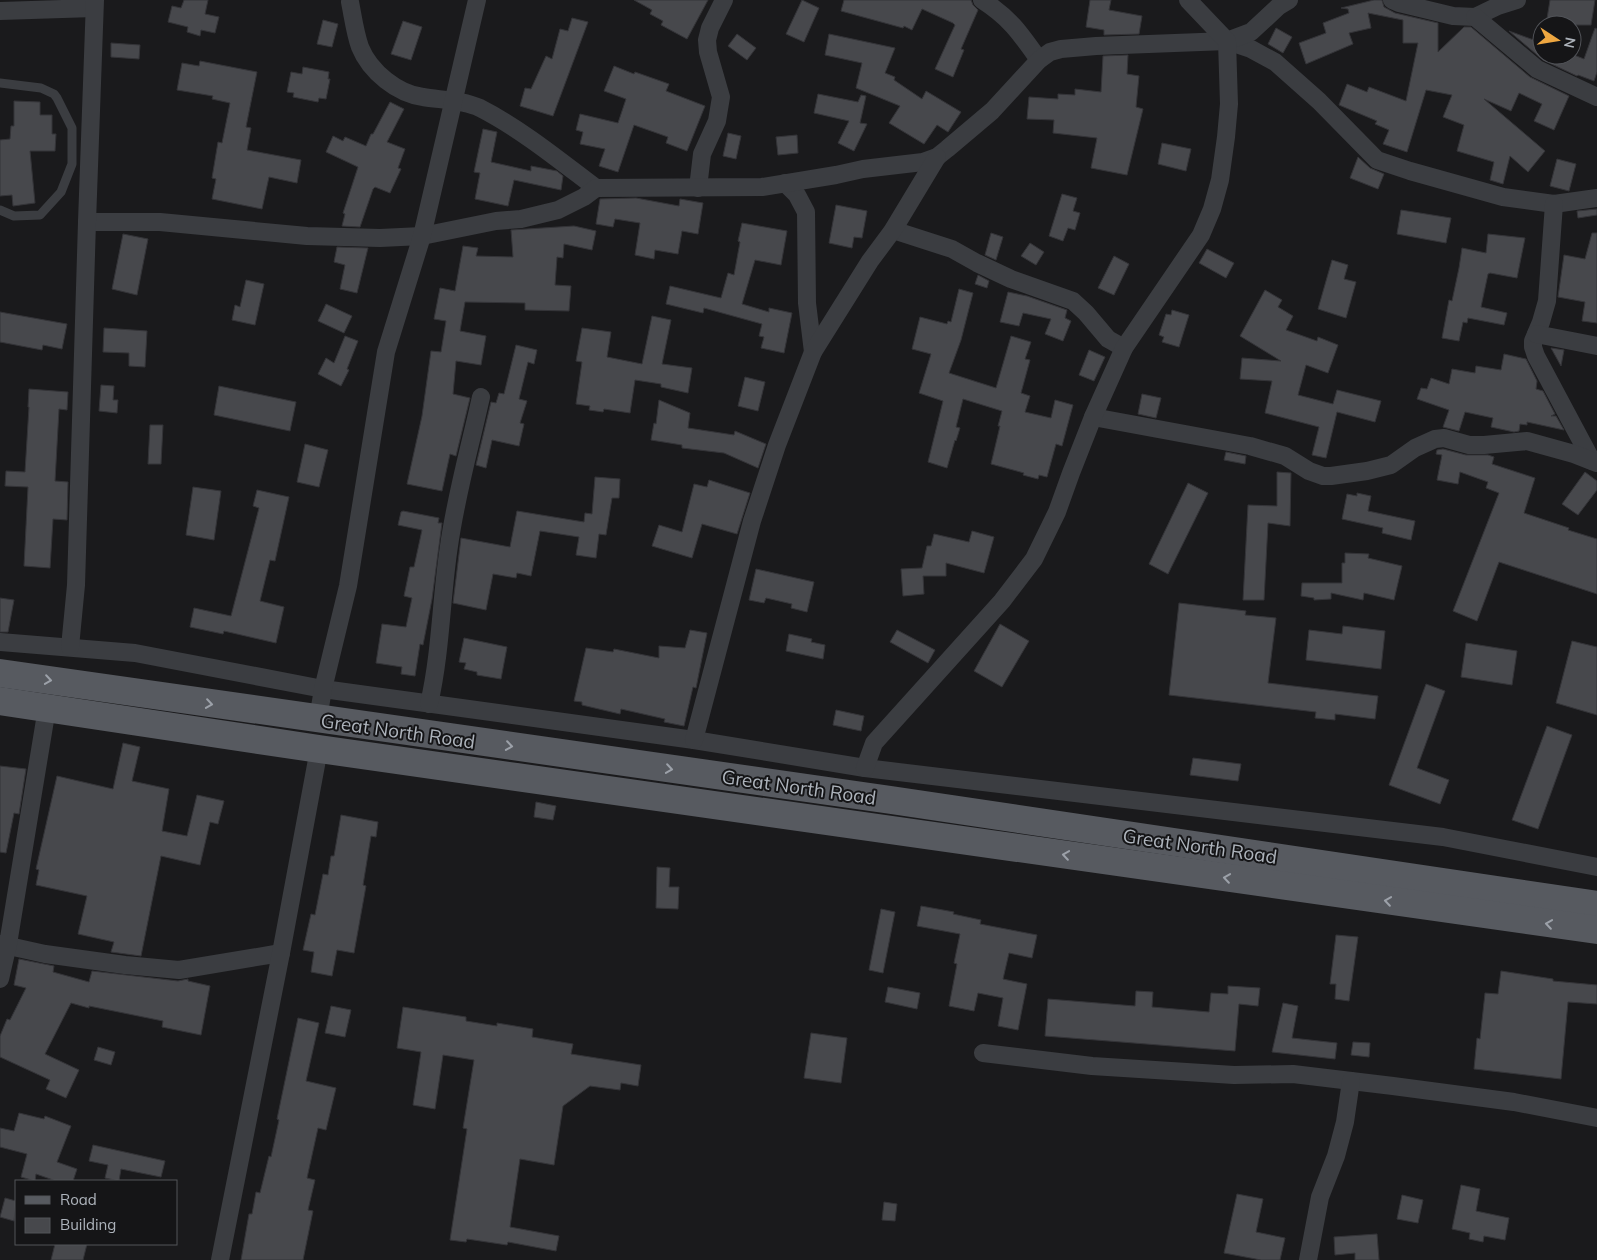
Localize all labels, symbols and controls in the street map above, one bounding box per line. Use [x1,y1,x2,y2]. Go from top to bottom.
north arrow [1532,15,1582,65]
text: N [1560,36,1580,50]
one-way arrow [44,675,53,685]
one-way arrow [205,698,213,708]
street label: Great North Road [319,708,477,754]
one-way arrow [505,740,513,751]
one-way arrow [666,763,674,774]
street label: Great North Road [720,764,878,810]
street label: Great North Road [1121,823,1279,869]
one-way arrow [1062,850,1070,861]
one-way arrow [1223,873,1231,884]
one-way arrow [1384,896,1392,906]
one-way arrow [1544,919,1553,929]
legend [15,1180,178,1245]
text: Road [60,1190,97,1209]
text: Building [60,1215,116,1234]

